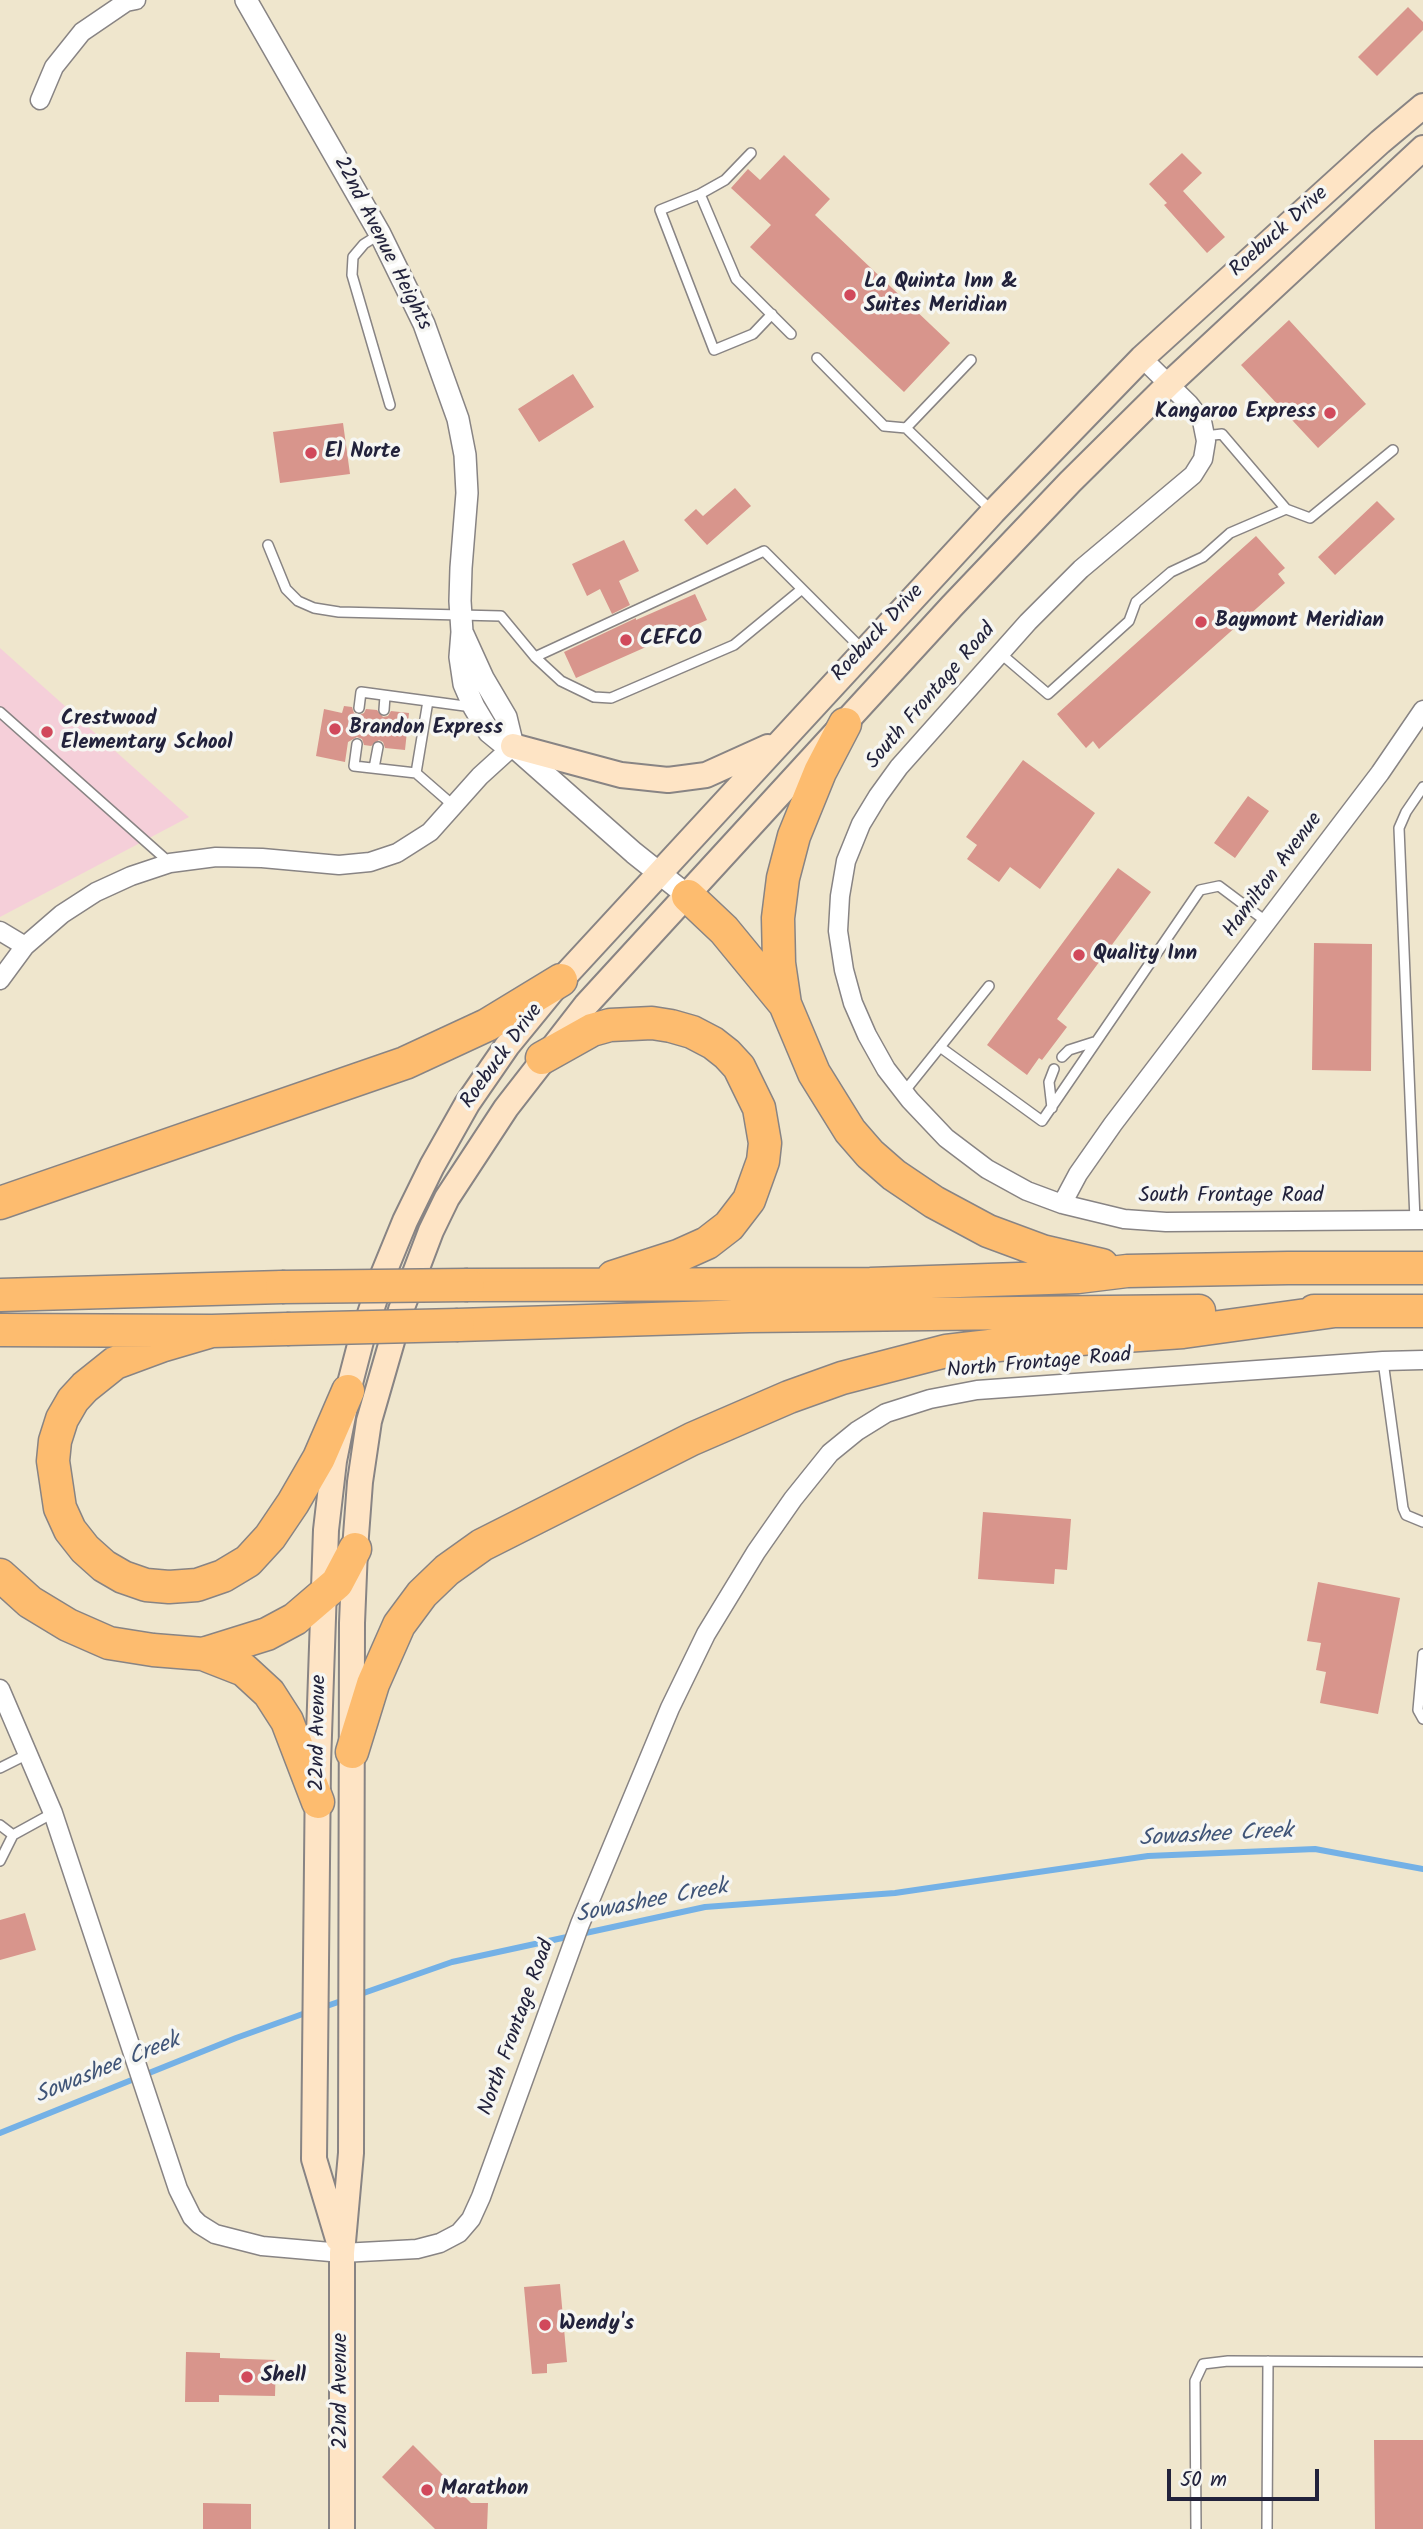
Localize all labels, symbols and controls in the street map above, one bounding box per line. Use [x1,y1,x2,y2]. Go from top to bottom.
street label: 22nd Avenue Heights [326,153,436,335]
street label: Roebuck Drive [1226,182,1334,284]
place label: La Quinta Inn & Suites Meridian [864,270,1018,320]
marker: La Quinta Inn & Suites Meridian [842,287,858,303]
place label: Kangaroo Express [1155,400,1316,426]
marker: Kangaroo Express [1322,405,1338,421]
place label: El Norte [325,440,400,466]
marker: El Norte [303,445,319,461]
street label: Roebuck Drive [828,580,930,688]
place label: Baymont Meridian [1215,609,1384,635]
marker: Baymont Meridian [1193,614,1209,630]
street label: South Frontage Road [862,619,1002,775]
place label: CEFCO [640,627,702,653]
marker: CEFCO [618,632,634,648]
place label: Crestwood Elementary School [61,707,233,757]
place label: Brandon Express [349,716,503,742]
marker: Brandon Express [327,721,343,737]
marker: Crestwood Elementary School [39,724,55,740]
street label: Hamilton Avenue [1219,809,1329,943]
place label: Quality Inn [1093,942,1197,968]
marker: Quality Inn [1071,947,1087,963]
street label: Roebuck Drive [456,1000,550,1114]
street label: South Frontage Road [1138,1184,1324,1210]
street label: North Frontage Road [946,1344,1132,1386]
street label: 22nd Avenue [306,1675,334,1791]
water label: Sowashee Creek [1138,1819,1294,1855]
water label: Sowashee Creek [574,1875,730,1931]
street label: North Frontage Road [475,1937,561,2119]
water label: Sowashee Creek [32,2028,184,2112]
place label: Wendy's [559,2312,634,2338]
marker: Wendy's [537,2317,553,2333]
street label: 22nd Avenue [329,2333,355,2449]
place label: Shell [261,2364,306,2390]
marker: Shell [239,2369,255,2385]
scale bar [1171,2456,1323,2500]
text: 50 m [1180,2464,1227,2497]
place label: Marathon [441,2477,528,2503]
marker: Marathon [419,2482,435,2498]

